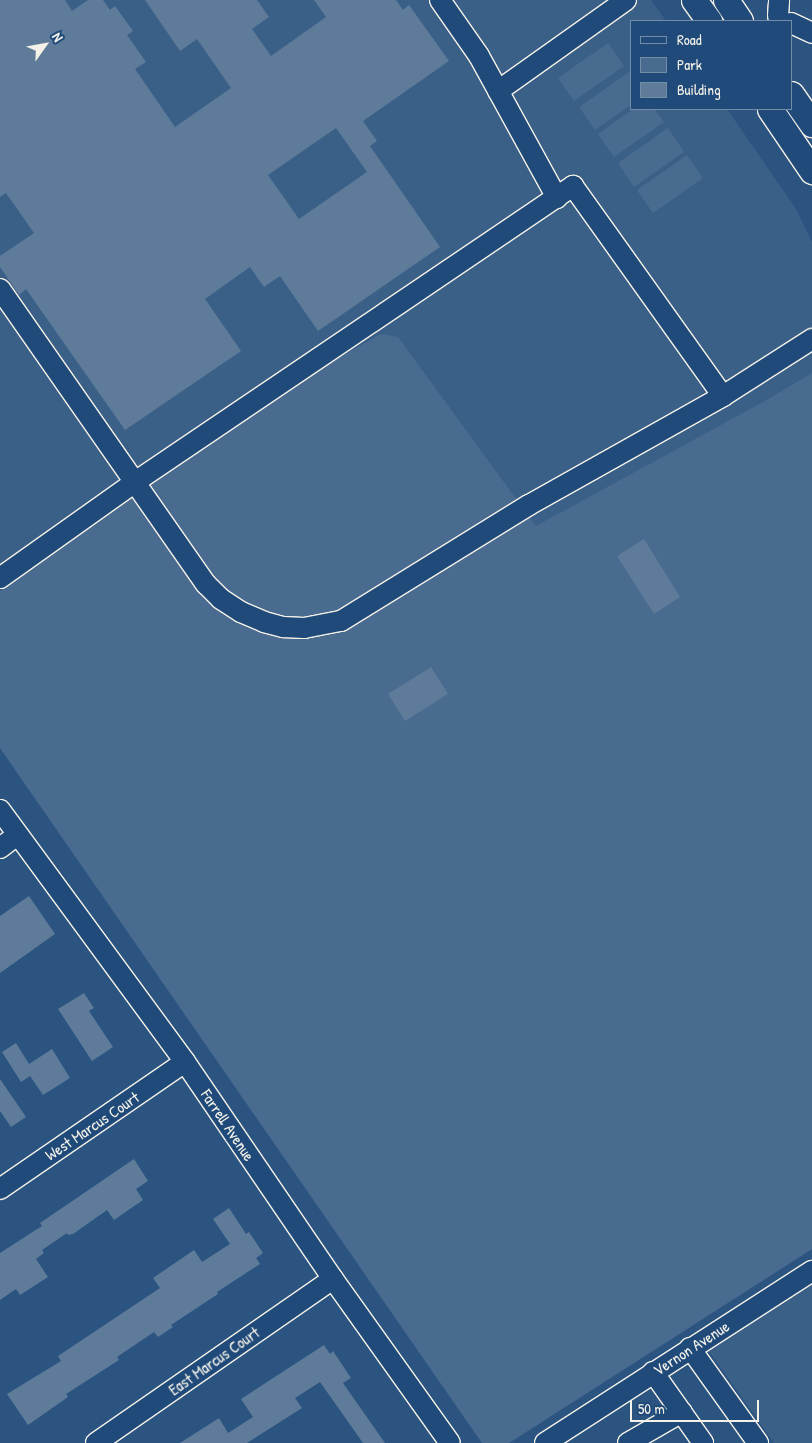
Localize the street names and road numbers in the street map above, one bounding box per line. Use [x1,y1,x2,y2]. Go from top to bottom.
street label: Farrell Avenue [197,1086,259,1164]
street label: West Marcus Court [41,1087,143,1165]
street label: Vernon Avenue [649,1316,733,1380]
street label: East Marcus Court [165,1323,263,1399]

